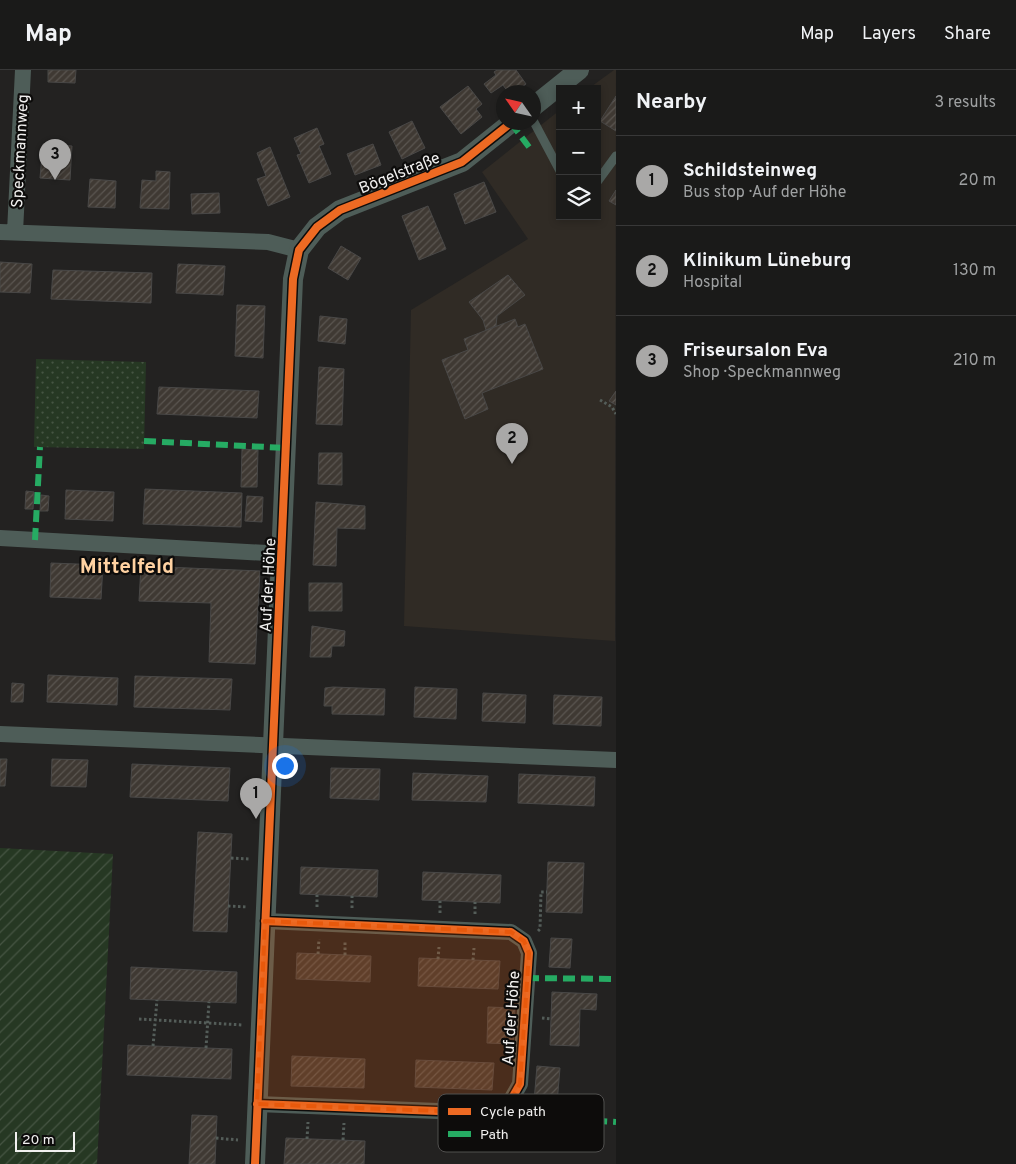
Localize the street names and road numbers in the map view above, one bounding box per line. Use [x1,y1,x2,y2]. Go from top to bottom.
street label: Speckmannweg [8,94,34,208]
street label: Bögelstraße [356,148,443,199]
street label: Auf der Höhe [257,537,281,633]
street label: Auf der Höhe [499,970,525,1066]

